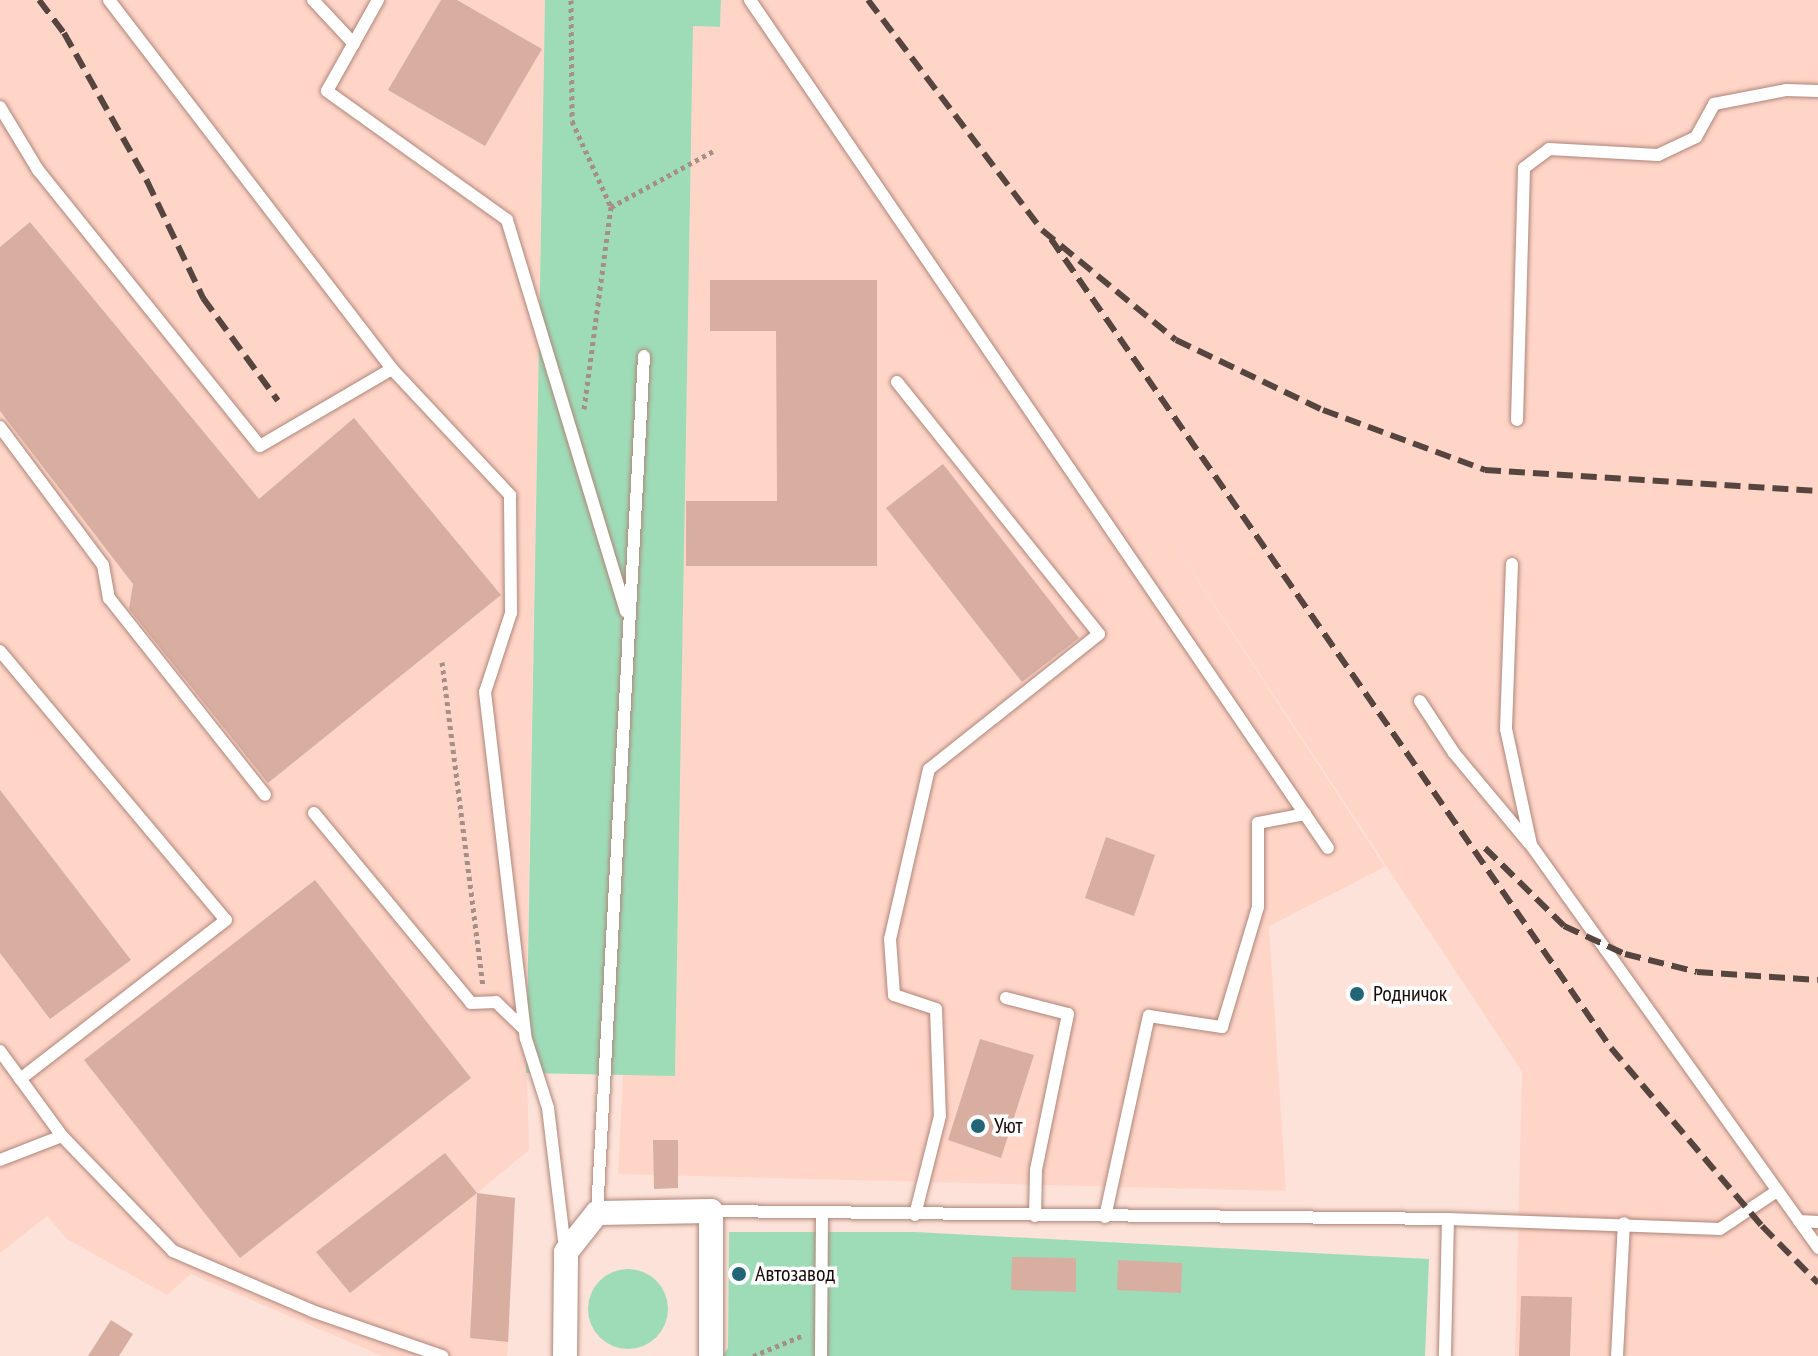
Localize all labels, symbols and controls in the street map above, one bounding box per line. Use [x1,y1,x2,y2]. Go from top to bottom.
place label: Родничок [1373,981,1447,1007]
marker: Родничок [1348,985,1366,1003]
place label: Уют [994,1113,1023,1139]
marker: Уют [969,1117,987,1135]
place label: Автозавод [755,1261,835,1287]
marker: Автозавод [730,1265,748,1283]

